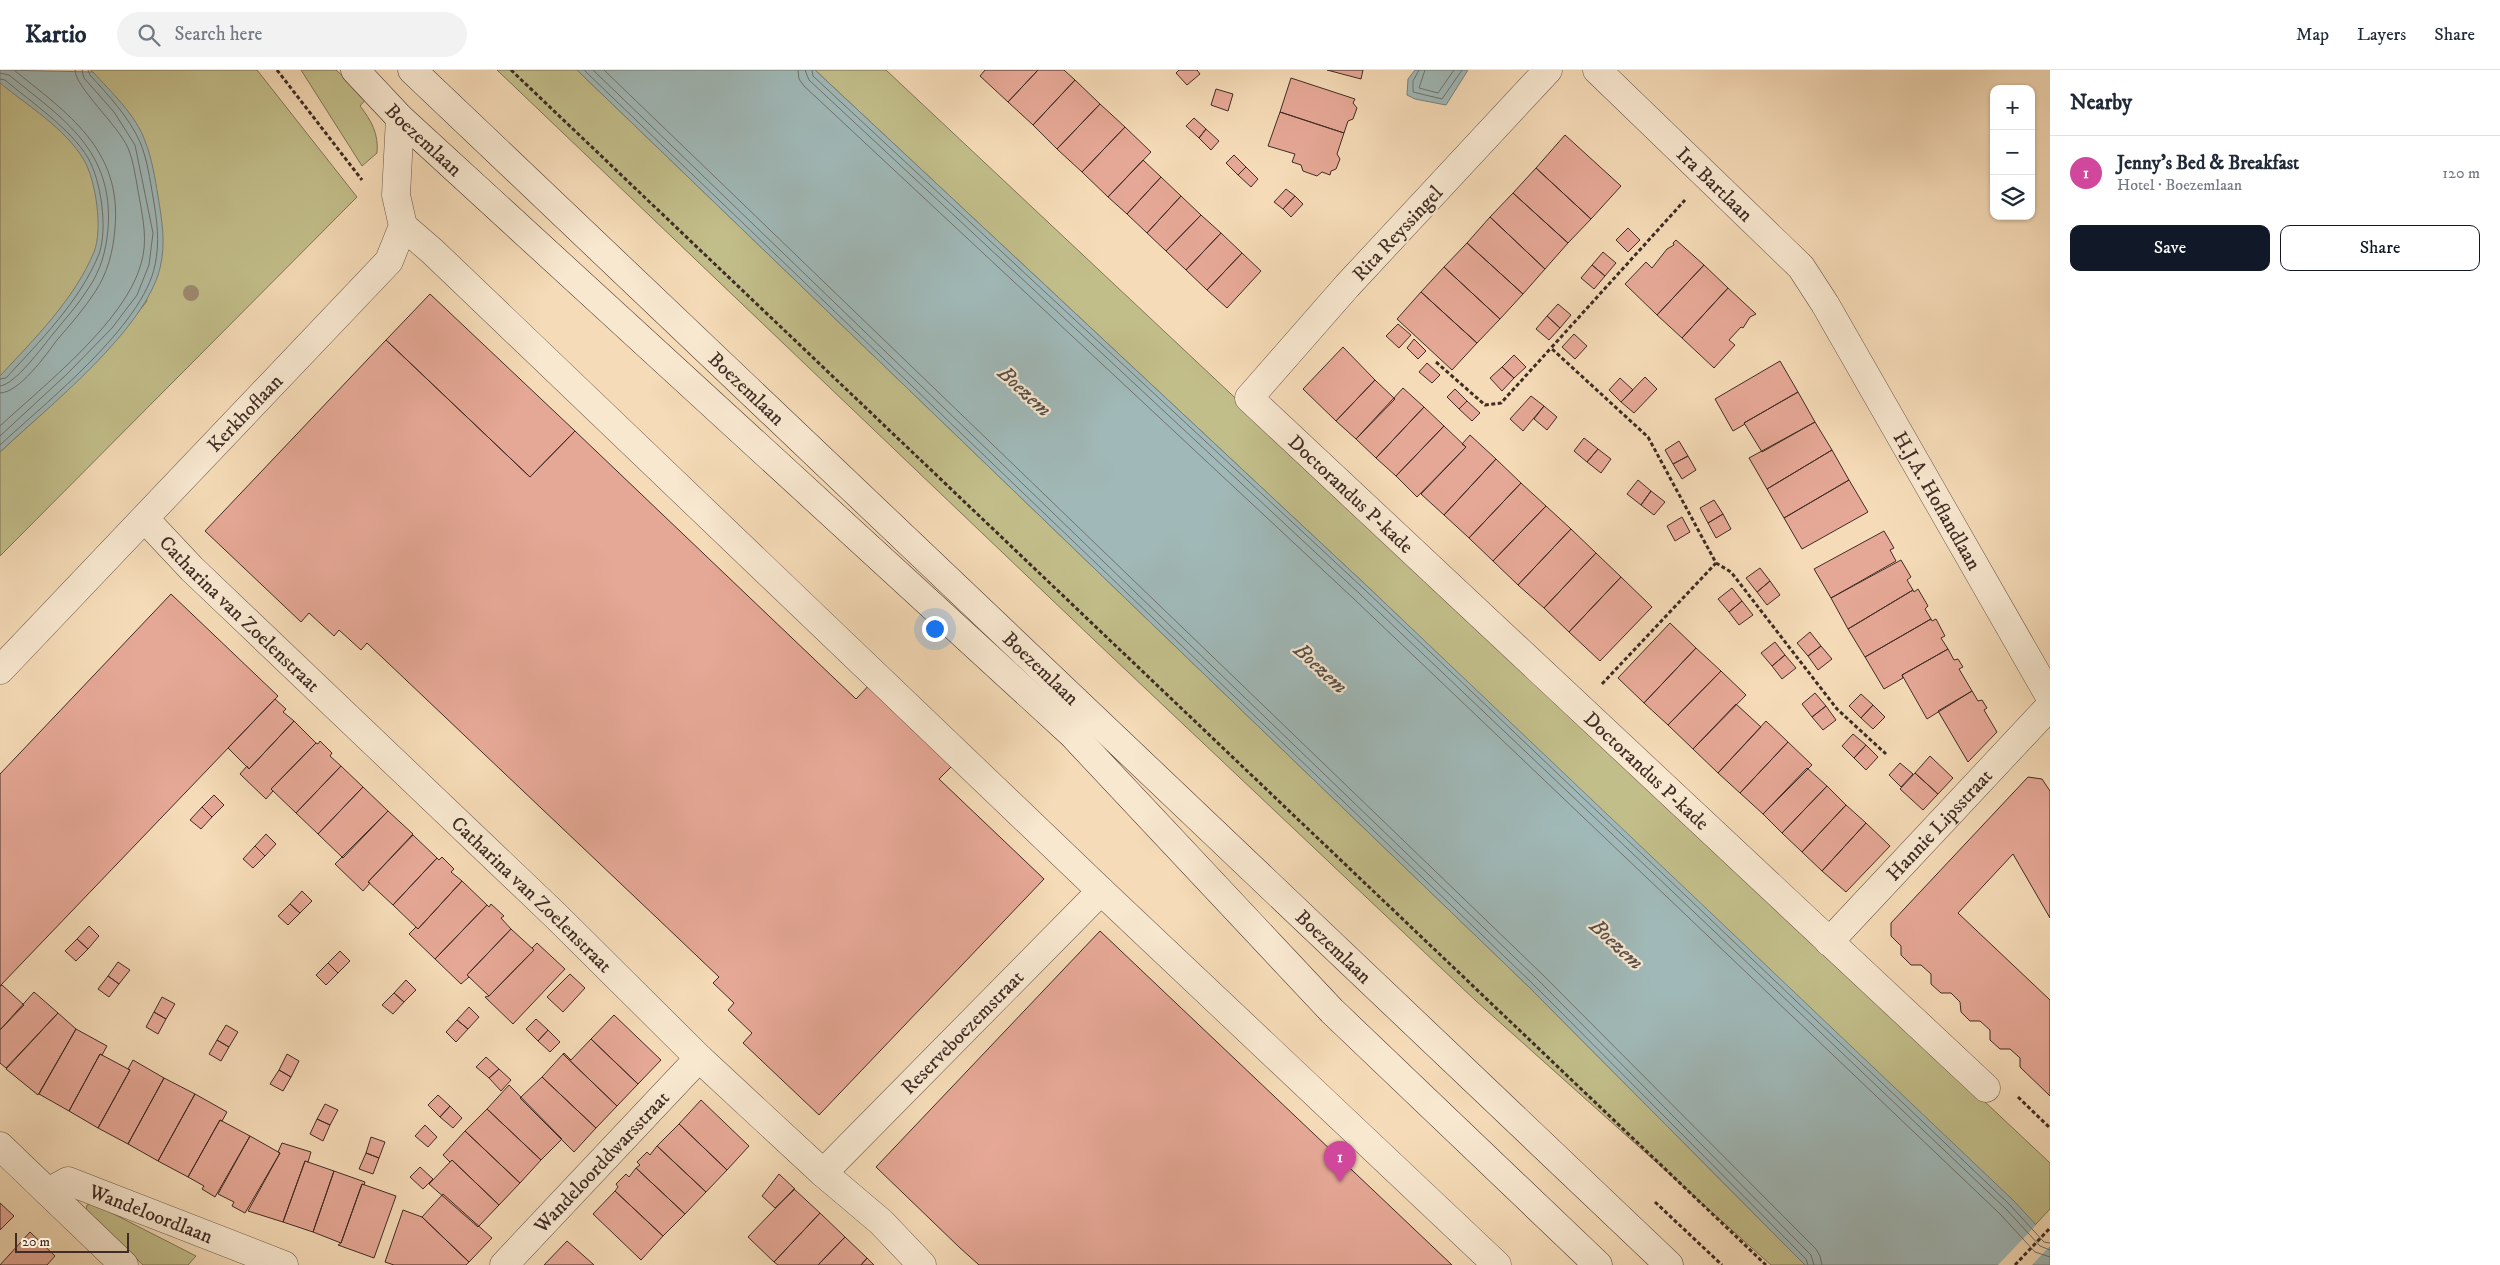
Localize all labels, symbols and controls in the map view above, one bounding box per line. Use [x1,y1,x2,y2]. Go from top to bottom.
search box [117,12,467,57]
text: Kartio [25,20,87,50]
icon: search [135,21,163,49]
text: Search here [175,23,262,46]
text: Map [2296,24,2329,46]
text: Layers [2357,24,2406,46]
text: Share [2434,24,2475,46]
map controls [1990,85,2035,220]
button: + [1990,85,2035,130]
text: Nearby [2070,90,2132,116]
street label: Boezemlaan [379,99,467,183]
button: − [1990,130,2035,175]
street label: Ira Bartlaan [1670,142,1758,228]
text: Jenny's Bed & Breakfast [2117,152,2299,175]
text: 1 [2083,163,2089,183]
text: 120 m [2442,163,2480,183]
button: layers [1990,175,2035,220]
text: Hotel · Boezemlaan [2117,175,2242,195]
street label: Rita Reyssingel [1348,181,1449,287]
button: Save [2070,225,2270,271]
button: Share [2280,225,2480,271]
street label: Boezemlaan [702,347,790,432]
water label: Boezem [991,360,1056,423]
street label: Kerkhoflaan [203,369,289,458]
street label: H.J.A. Hoflandlaan [1887,427,1986,575]
street label: Doctorandus P-kade [1282,430,1418,560]
street label: Catharina van Zoelenstraat [153,531,325,698]
your location [922,616,948,642]
street label: Boezemlaan [997,627,1084,712]
water label: Boezem [1287,637,1352,700]
street label: Doctorandus P-kade [1578,707,1714,836]
street label: Hannie Lipsstraat [1882,764,1999,887]
street label: Catharina van Zoelenstraat [445,812,617,979]
street label: Boezemlaan [1289,905,1377,990]
water label: Boezem [1583,913,1648,976]
street label: Reserveboezemstraat [896,966,1030,1100]
street label: Wandeloorddwarsstraat [529,1086,675,1240]
pin: 1 [1324,1141,1356,1182]
street label: Wandeloordlaan [84,1179,216,1250]
scale bar [15,1230,129,1253]
text: 20 m [22,1233,50,1251]

